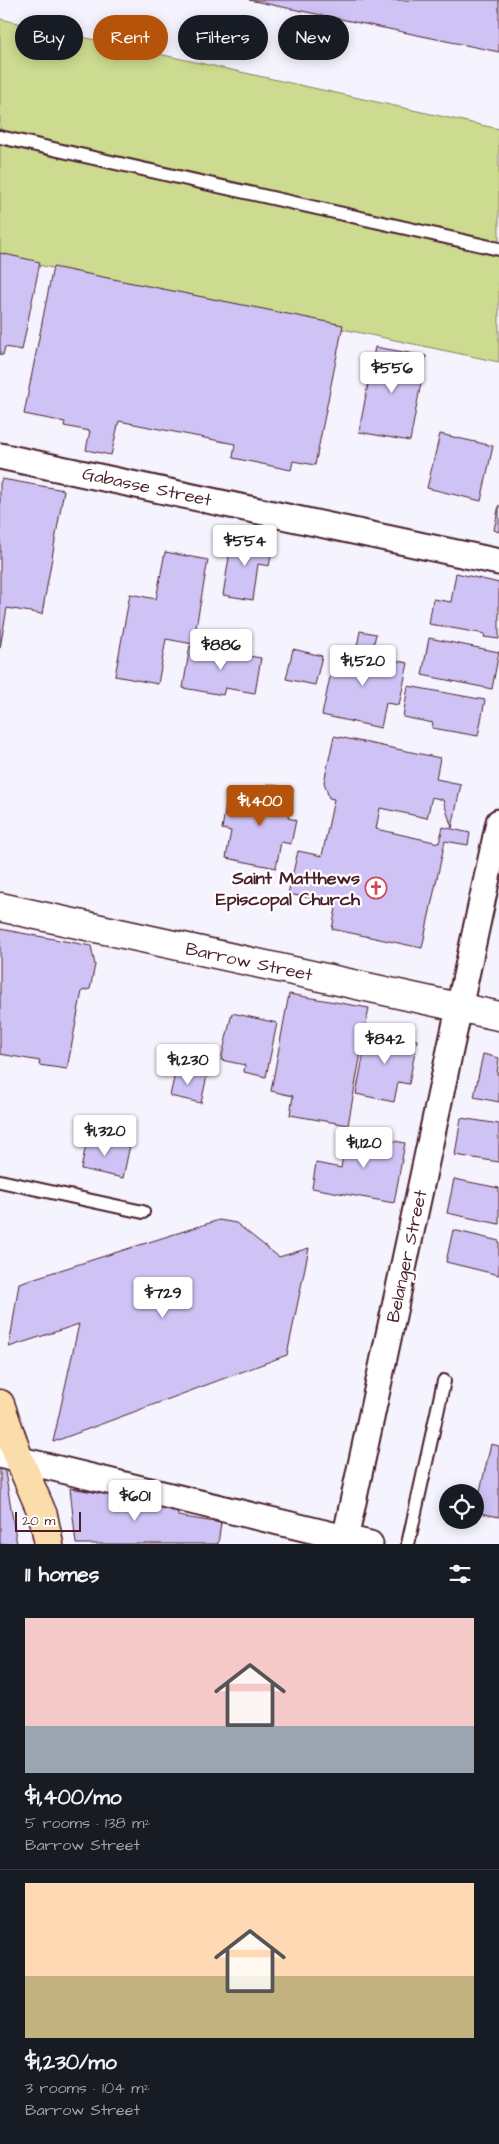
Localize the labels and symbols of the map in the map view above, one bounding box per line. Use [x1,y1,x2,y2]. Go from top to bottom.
pin: $556 [362,352,422,394]
street label: Gabasse Street [80,461,215,513]
pin: $554 [215,524,275,567]
pin: $886 [191,628,251,671]
pin: $1,520 [322,644,404,687]
pin: $1,400 [219,784,301,827]
place label: Saint Matthews Episcopal Church [216,866,361,912]
church icon: Saint Matthews Episcopal Church [364,876,388,900]
street label: Barrow Street [183,936,316,988]
pin: $842 [355,1022,415,1065]
pin: $1,230 [147,1044,229,1086]
pin: $1,320 [64,1114,146,1157]
pin: $1,120 [323,1126,405,1169]
street label: Belanger Street [381,1187,434,1325]
pin: $729 [133,1276,193,1319]
pin: $601 [105,1480,165,1522]
scale bar [15,1509,81,1532]

